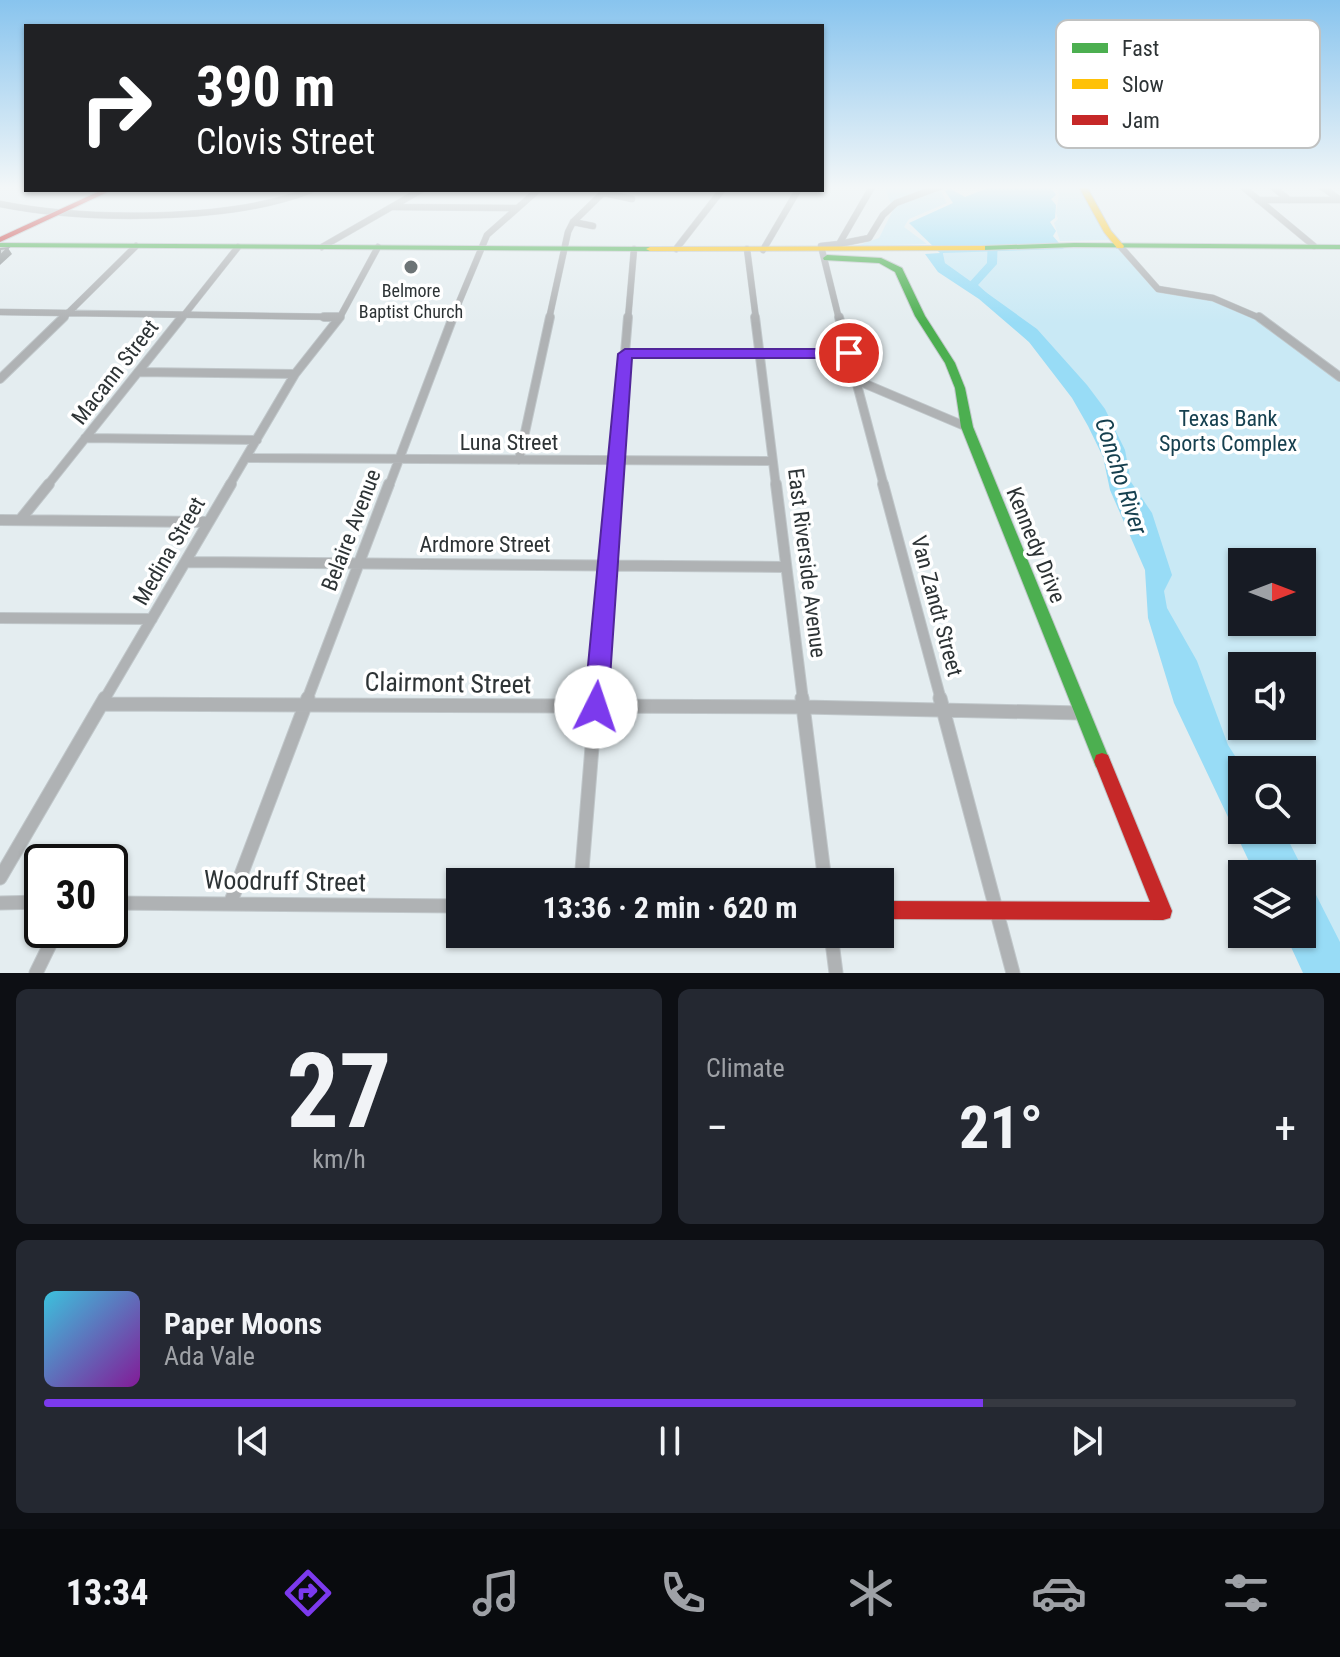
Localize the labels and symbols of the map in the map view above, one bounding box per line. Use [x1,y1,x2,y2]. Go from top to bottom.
legend [1056,20,1320,148]
text: Fast [1122,36,1159,61]
text: Slow [1122,72,1164,97]
text: Jam [1122,108,1160,133]
marker: Belmore Baptist Church [402,258,420,276]
place label: Belmore Baptist Church [359,280,463,322]
street label: Macann Street [66,315,164,429]
pin [815,319,883,387]
park label: Texas Bank Sports Complex [1159,406,1297,456]
water label: Concho River [1089,414,1153,539]
street label: Luna Street [460,430,558,455]
street label: Belaire Avenue [316,466,386,594]
street label: East Riverside Avenue [783,467,831,659]
street label: Kennedy Drive [1001,483,1071,607]
street label: Medina Street [128,492,210,610]
street label: Ardmore Street [419,532,551,557]
street label: Van Zandt Street [906,533,968,679]
north arrow [1228,548,1316,636]
position arrow [554,665,638,749]
street label: Clairmont Street [364,667,532,699]
speed limit sign: 30 [24,844,128,948]
street label: Woodruff Street [204,865,366,897]

